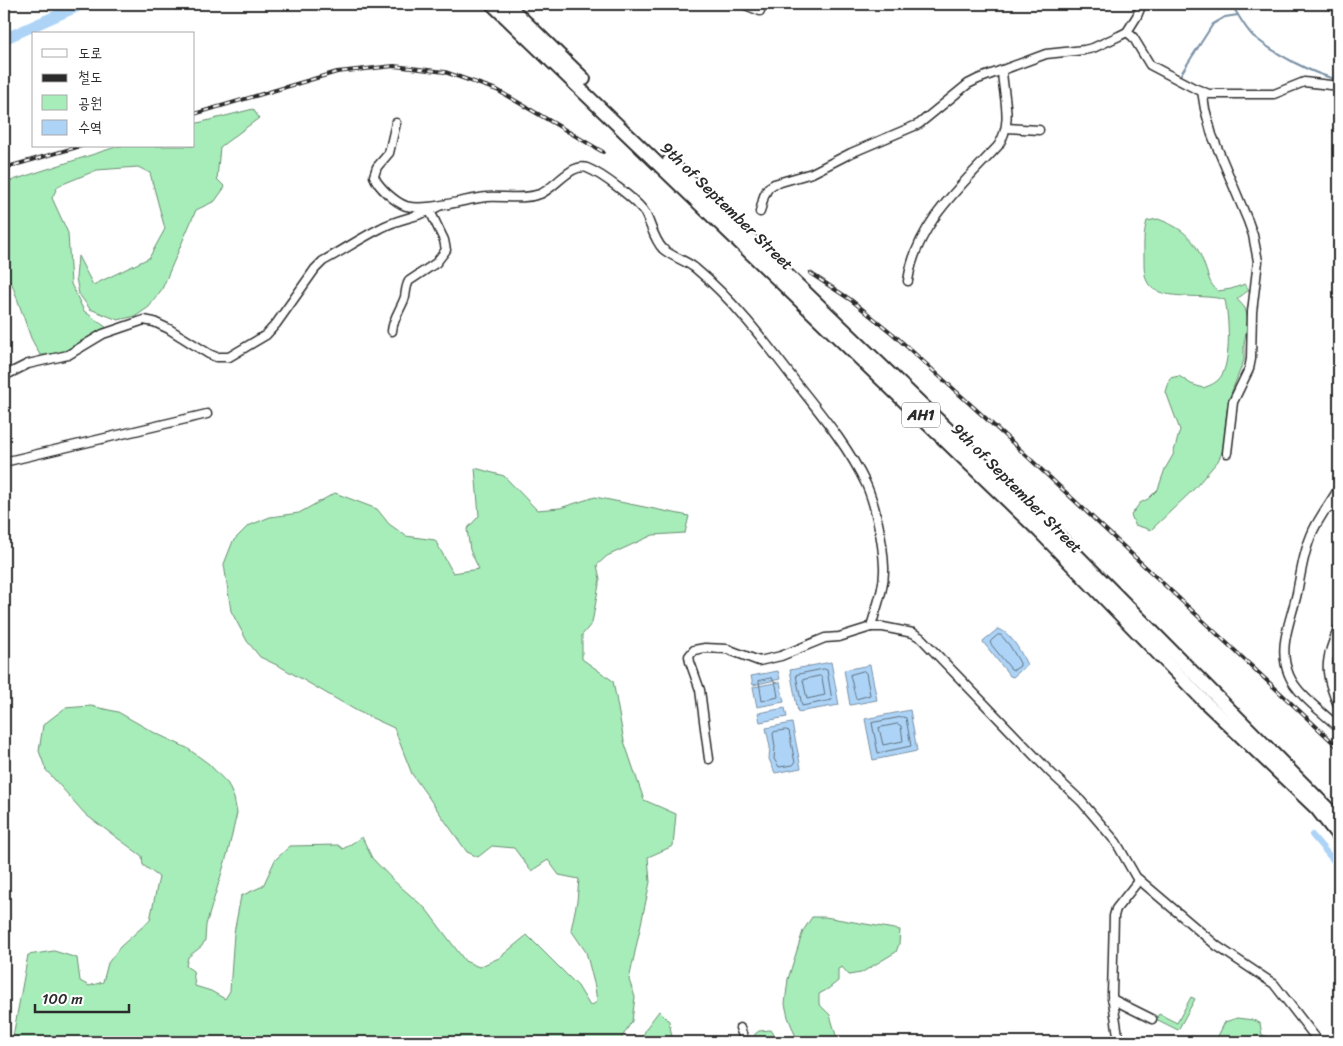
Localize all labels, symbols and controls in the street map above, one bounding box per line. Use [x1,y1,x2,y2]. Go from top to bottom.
legend [32,32,195,148]
text: 도로 [78,40,102,66]
text: 철도 [78,64,102,90]
text: 공원 [78,90,102,116]
text: 수역 [78,114,102,140]
street label: 9th of September Street [654,134,800,278]
road number: AH1 [902,402,940,428]
street label: 9th of September Street [945,416,1089,560]
scale bar [35,981,129,1013]
text: 100 m [42,986,83,1012]

